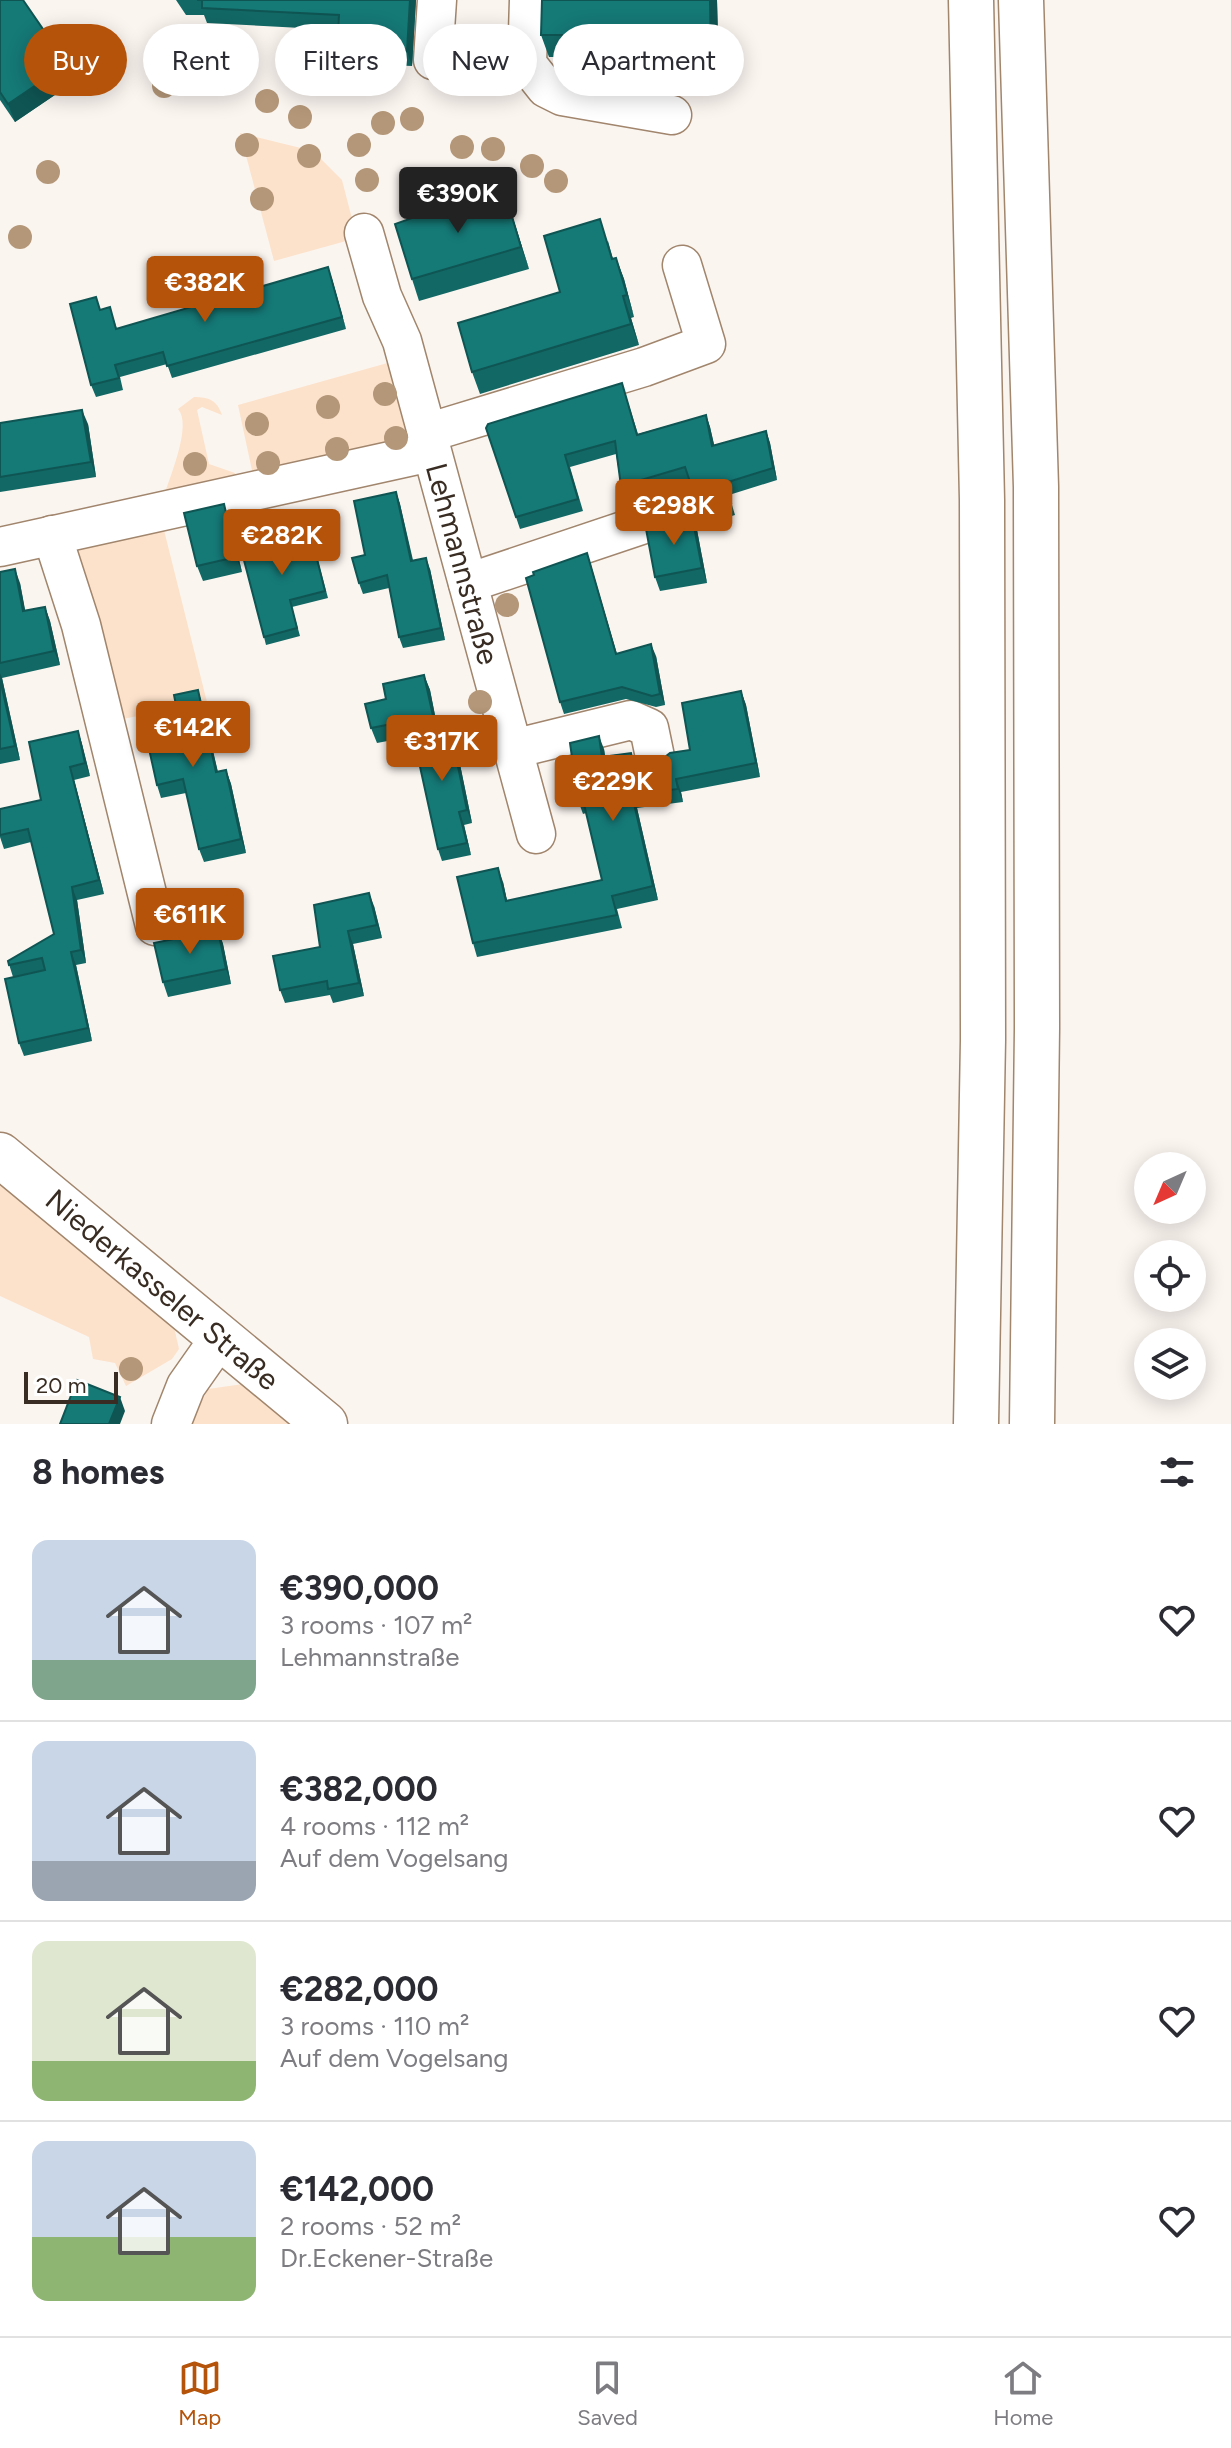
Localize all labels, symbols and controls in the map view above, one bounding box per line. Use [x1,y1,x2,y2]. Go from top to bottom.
chip: Buy [24,24,127,96]
chip: Rent [143,24,259,96]
chip: Filters [275,24,407,96]
chip: New [423,24,537,96]
chip: Apartment [553,24,744,96]
pin: €390K [402,167,514,235]
text: €390K [417,177,499,209]
pin: €382K [149,256,261,324]
text: €382K [165,266,245,298]
street label: Lehmannstraße [418,459,507,669]
pin: €298K [618,479,730,547]
text: €298K [633,489,715,521]
pin: €282K [226,509,338,577]
text: €282K [241,519,323,551]
pin: €142K [137,701,249,769]
text: €142K [154,711,232,743]
pin: €317K [386,715,498,783]
text: €317K [404,725,480,757]
pin: €229K [557,755,669,823]
text: €229K [573,765,653,797]
pin: €611K [134,888,246,956]
text: €611K [154,898,226,930]
north arrow [1134,1152,1206,1224]
map controls [1134,1152,1206,1400]
street label: Niederkasseler Straße [38,1181,287,1398]
button: locate [1134,1240,1206,1312]
button: layers [1134,1328,1206,1400]
scale bar [24,1368,118,1404]
text: 20 m [36,1372,87,1399]
icon: filters [1155,1450,1199,1494]
text: 8 homes [32,1452,164,1493]
text: €390,000 [280,1568,439,1609]
icon: home [96,1572,192,1668]
icon: heart [1155,1598,1199,1642]
text: 3 rooms · 107 m² [280,1609,473,1641]
text: Lehmannstraße [280,1641,459,1673]
text: €382,000 [280,1769,438,1810]
icon: home [96,1773,192,1869]
icon: heart [1155,1799,1199,1843]
text: 4 rooms · 112 m² [280,1810,469,1842]
text: Auf dem Vogelsang [280,1842,509,1874]
text: €282,000 [280,1969,439,2010]
icon: home [96,1973,192,2069]
icon: heart [1155,1999,1199,2043]
text: 3 rooms · 110 m² [280,2010,469,2042]
text: Auf dem Vogelsang [280,2042,509,2074]
text: €142,000 [280,2169,434,2210]
icon: home [96,2173,192,2269]
icon: heart [1155,2199,1199,2243]
text: 2 rooms · 52 m² [280,2210,461,2242]
text: Dr.Eckener-Straße [280,2242,493,2274]
tab: Map [178,2356,222,2431]
tab: Saved [577,2356,638,2431]
tab: Home [993,2356,1053,2431]

